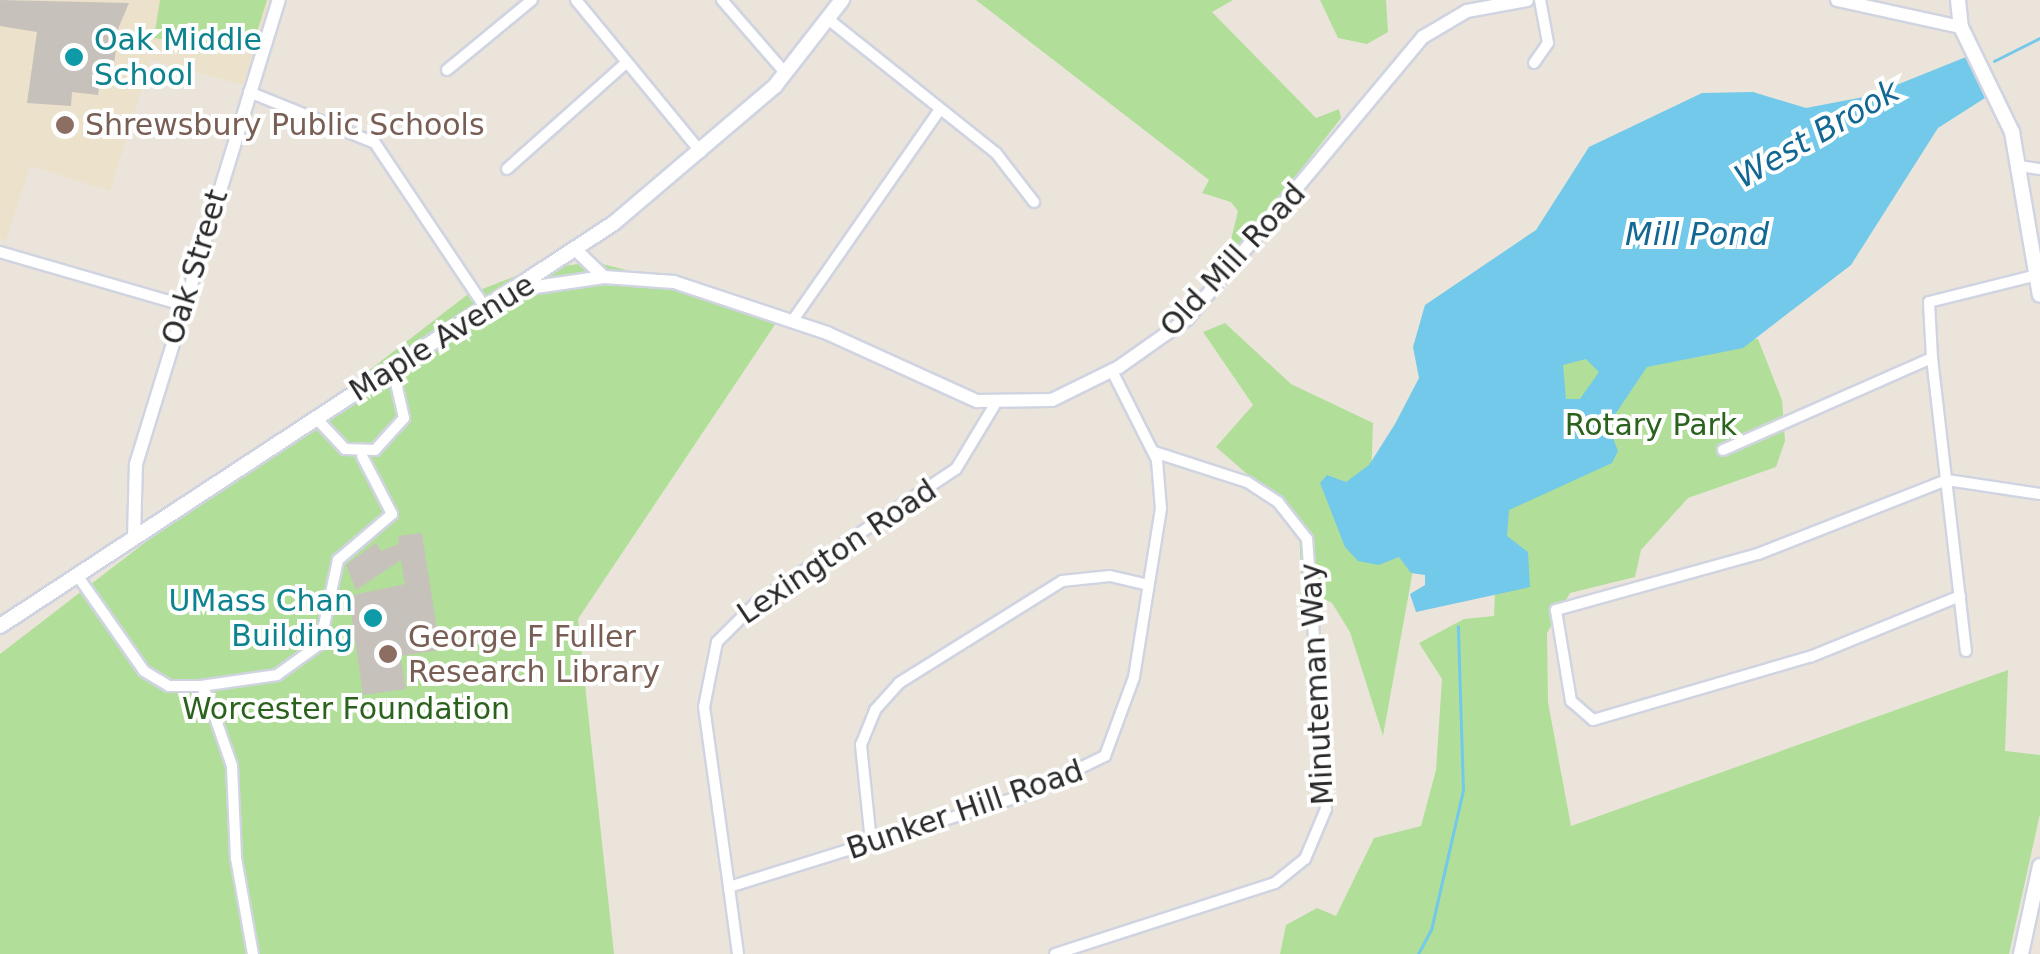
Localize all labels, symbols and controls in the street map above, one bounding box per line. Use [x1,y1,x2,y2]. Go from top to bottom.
place label: Oak Middle School [94,22,262,92]
marker: Oak Middle School [63,46,85,68]
water label: West Brook [1728,71,1906,197]
place label: Shrewsbury Public Schools [85,107,485,143]
marker: Shrewsbury Public Schools [54,114,76,136]
street label: Old Mill Road [1153,176,1313,344]
street label: Oak Street [154,185,236,349]
water label: Mill Pond [1625,215,1769,253]
street label: Maple Avenue [343,267,541,409]
park label: Rotary Park [1565,407,1737,443]
street label: Lexington Road [731,472,943,632]
street label: Minuteman Way [1293,562,1341,806]
place label: UMass Chan Building [169,583,353,654]
marker: UMass Chan Building [362,607,384,629]
place label: George F Fuller Research Library [408,619,660,690]
marker: George F Fuller Research Library [377,643,399,665]
park label: Worcester Foundation [182,691,510,727]
street label: Bunker Hill Road [842,753,1088,867]

